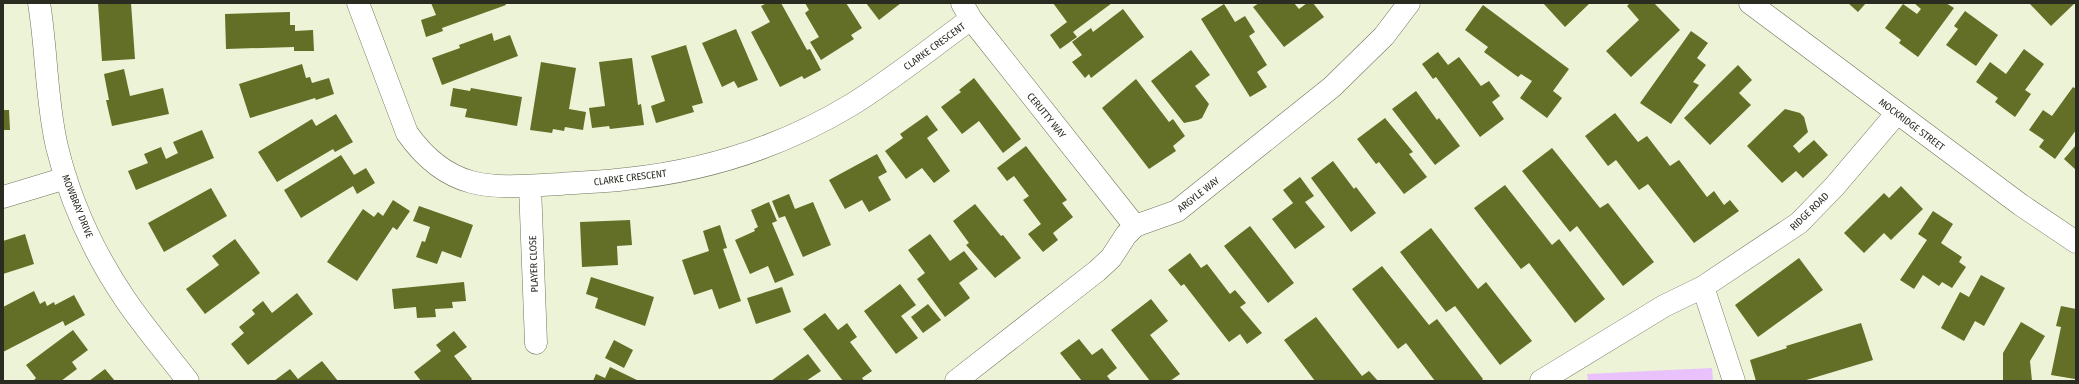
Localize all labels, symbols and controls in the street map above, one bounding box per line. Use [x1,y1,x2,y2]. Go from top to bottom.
street label: CLARKE CRESCENT [901,20,968,73]
street label: CERUTTY WAY [1024,91,1068,141]
street label: MOCKRIDGE STREET [1876,96,1947,154]
street label: CLARKE CRESCENT [593,168,667,188]
street label: MOWBRAY DRIVE [59,173,95,240]
street label: ARGYLE WAY [1175,175,1222,215]
street label: RIDGE ROAD [1788,190,1832,233]
street label: PLAYER CLOSE [527,235,541,293]

